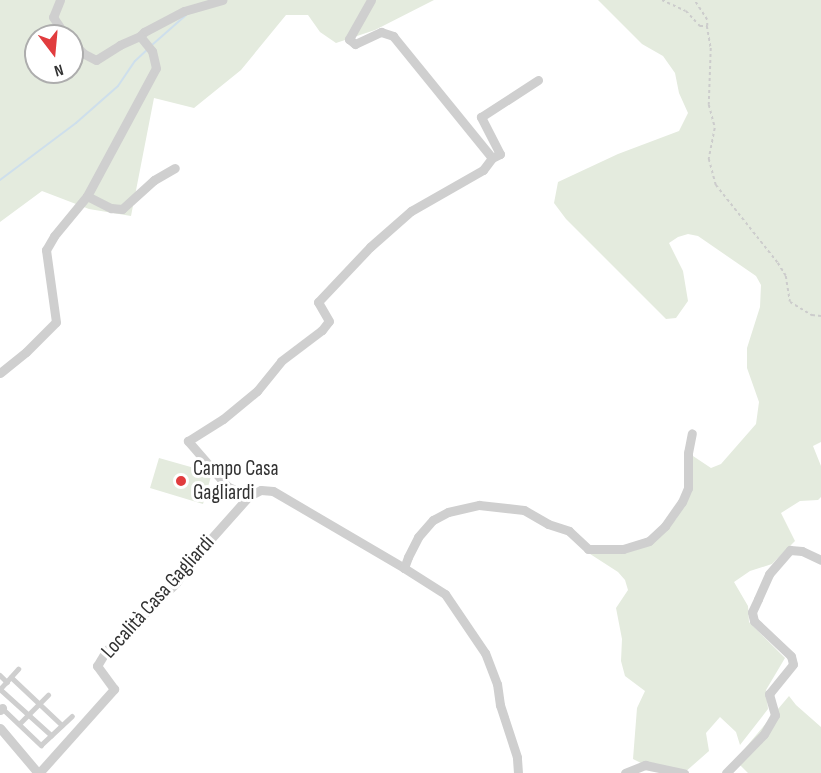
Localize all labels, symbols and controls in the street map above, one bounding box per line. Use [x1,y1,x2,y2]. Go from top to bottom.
north arrow [24,24,84,84]
text: N [52,60,65,80]
place label: Campo Casa Gagliardi [193,456,279,506]
marker: Campo Casa Gagliardi [174,474,188,488]
street label: Località Casa Gagliardi [96,530,220,664]

